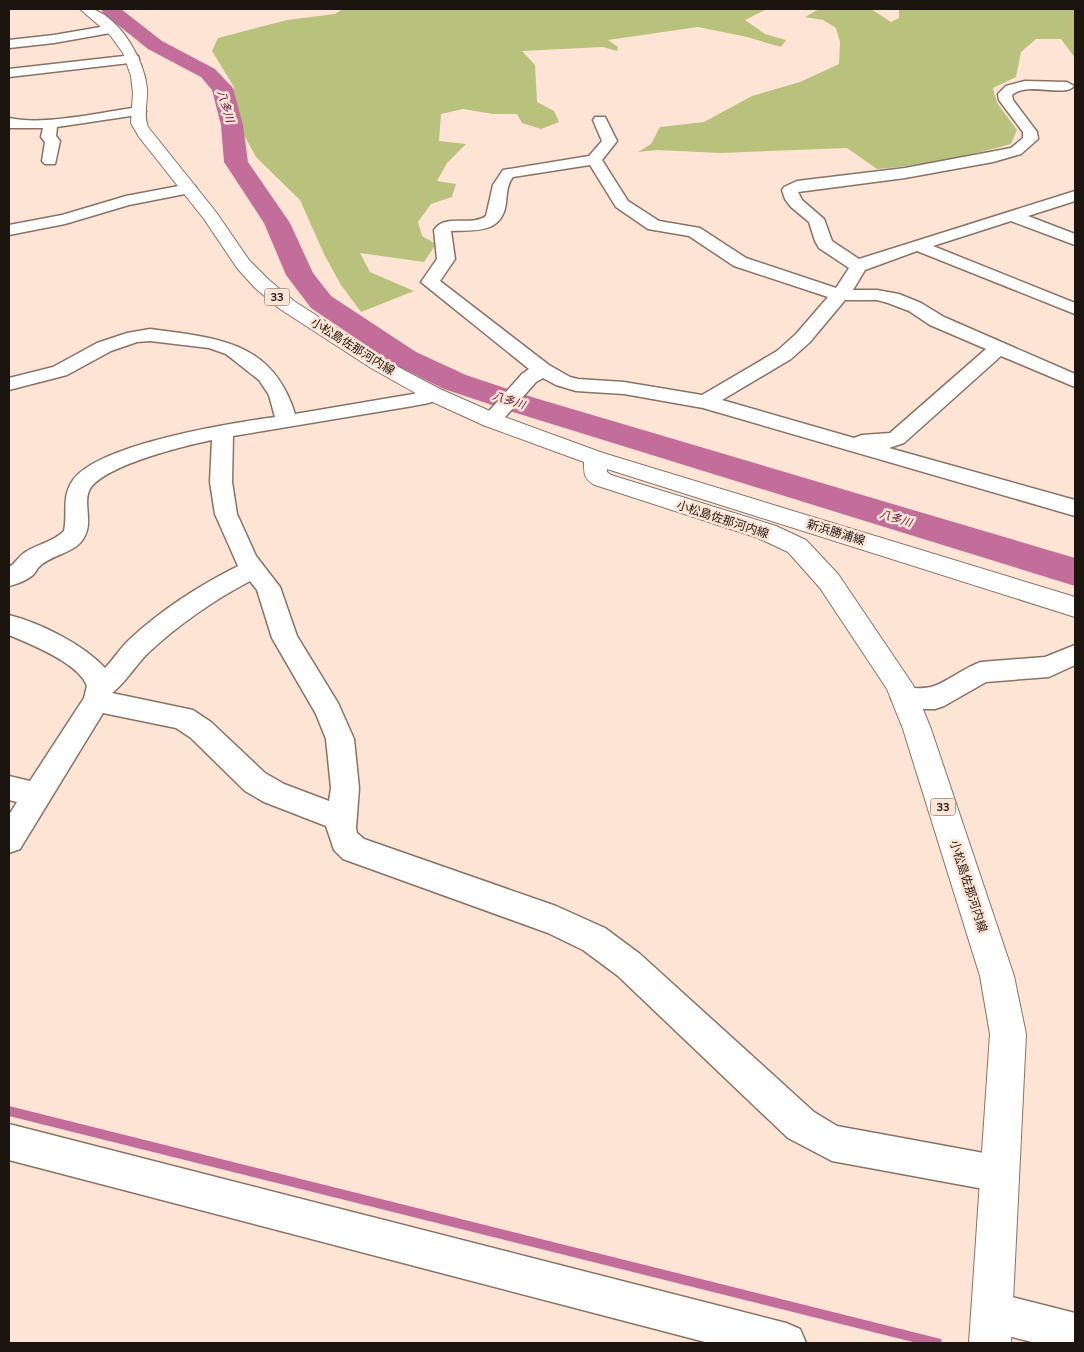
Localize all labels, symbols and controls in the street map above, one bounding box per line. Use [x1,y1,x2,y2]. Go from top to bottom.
water label: 八多川 [214,88,238,125]
road number: 33 [264,288,290,306]
street label: 小松島佐那河内線 [308,314,398,378]
water label: 八多川 [491,388,528,412]
street label: 小松島佐那河内線 [675,497,771,541]
water label: 八多川 [878,506,915,530]
street label: 新浜勝浦線 [805,516,867,548]
road number: 33 [930,799,956,816]
street label: 小松島佐那河内線 [947,838,991,934]

